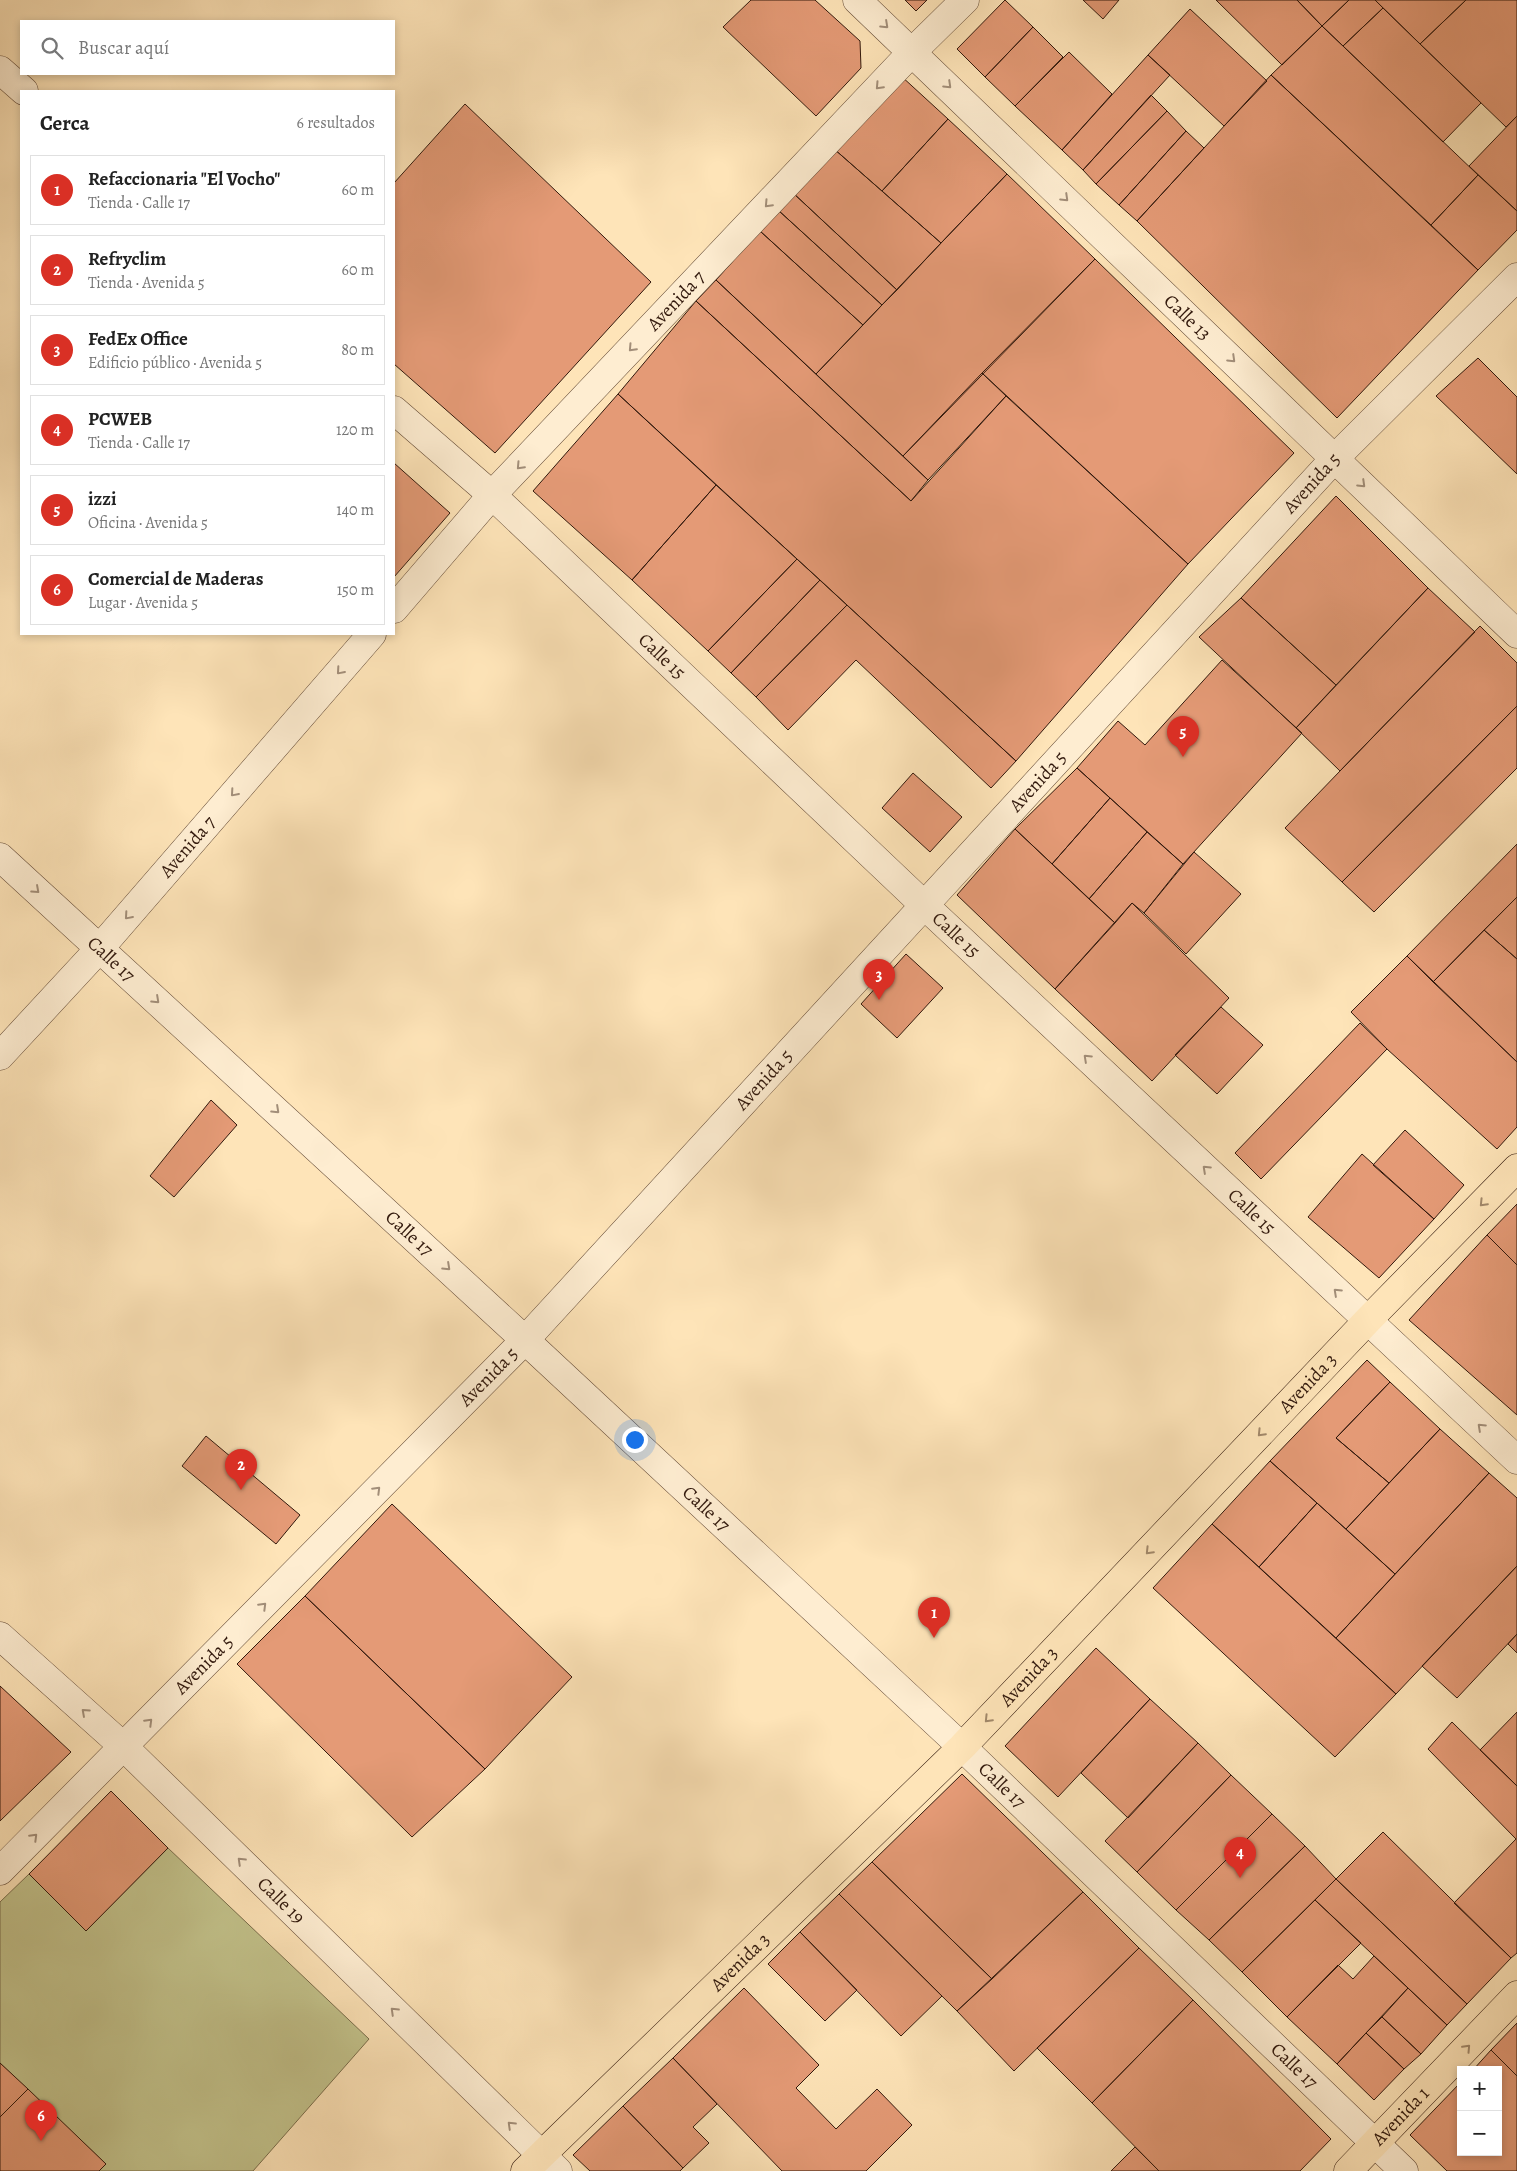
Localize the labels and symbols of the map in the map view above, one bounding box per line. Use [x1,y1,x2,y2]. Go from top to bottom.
one-way arrow [880,20,889,29]
one-way arrow [942,79,951,88]
one-way arrow [876,81,885,90]
one-way arrow [1059,192,1068,201]
one-way arrow [765,199,774,208]
street label: Avenida 7 [641,265,711,337]
street label: Calle 13 [1158,288,1217,346]
one-way arrow [629,342,638,351]
one-way arrow [1226,353,1235,362]
street label: Avenida 5 [1277,447,1347,520]
one-way arrow [517,460,526,469]
one-way arrow [1356,478,1365,487]
street label: Calle 15 [632,627,692,685]
one-way arrow [337,665,346,674]
pin: 5 [1167,716,1199,757]
street label: Avenida 5 [1003,745,1073,818]
one-way arrow [231,788,240,797]
street label: Avenida 7 [153,810,222,884]
one-way arrow [31,884,40,893]
street label: Calle 15 [926,906,986,964]
one-way arrow [124,911,133,920]
street label: Calle 17 [81,930,141,988]
pin: 3 [863,959,895,1000]
one-way arrow [150,994,159,1003]
street label: Avenida 5 [729,1044,799,1117]
one-way arrow [1084,1055,1093,1064]
one-way arrow [270,1104,279,1113]
one-way arrow [1202,1166,1211,1175]
street label: Calle 15 [1222,1183,1281,1241]
one-way arrow [1480,1197,1489,1206]
street label: Calle 17 [379,1205,439,1262]
one-way arrow [441,1261,450,1270]
one-way arrow [1334,1289,1343,1298]
street label: Avenida 5 [453,1341,524,1413]
street label: Avenida 3 [1272,1347,1343,1420]
one-way arrow [1478,1424,1487,1433]
your location [622,1427,648,1453]
one-way arrow [1258,1427,1267,1436]
pin: 2 [225,1449,257,1490]
street label: Calle 17 [677,1480,736,1538]
one-way arrow [371,1487,380,1496]
one-way arrow [1145,1545,1154,1554]
pin: 1 [918,1597,950,1638]
one-way arrow [257,1603,266,1612]
street label: Avenida 5 [168,1629,239,1701]
street label: Avenida 3 [993,1641,1064,1713]
one-way arrow [82,1709,91,1718]
one-way arrow [985,1713,994,1722]
one-way arrow [143,1718,152,1727]
street label: Calle 17 [973,1756,1032,1814]
one-way arrow [29,1834,38,1843]
pin: 4 [1224,1837,1256,1878]
one-way arrow [237,1858,246,1867]
street label: Calle 19 [251,1871,311,1930]
street label: Avenida 3 [704,1927,776,1998]
one-way arrow [391,2008,400,2017]
street label: Calle 17 [1265,2037,1324,2095]
one-way arrow [1461,2045,1470,2054]
street label: Avenida 1 [1365,2081,1435,2152]
pin: 6 [25,2100,57,2141]
one-way arrow [507,2121,516,2130]

